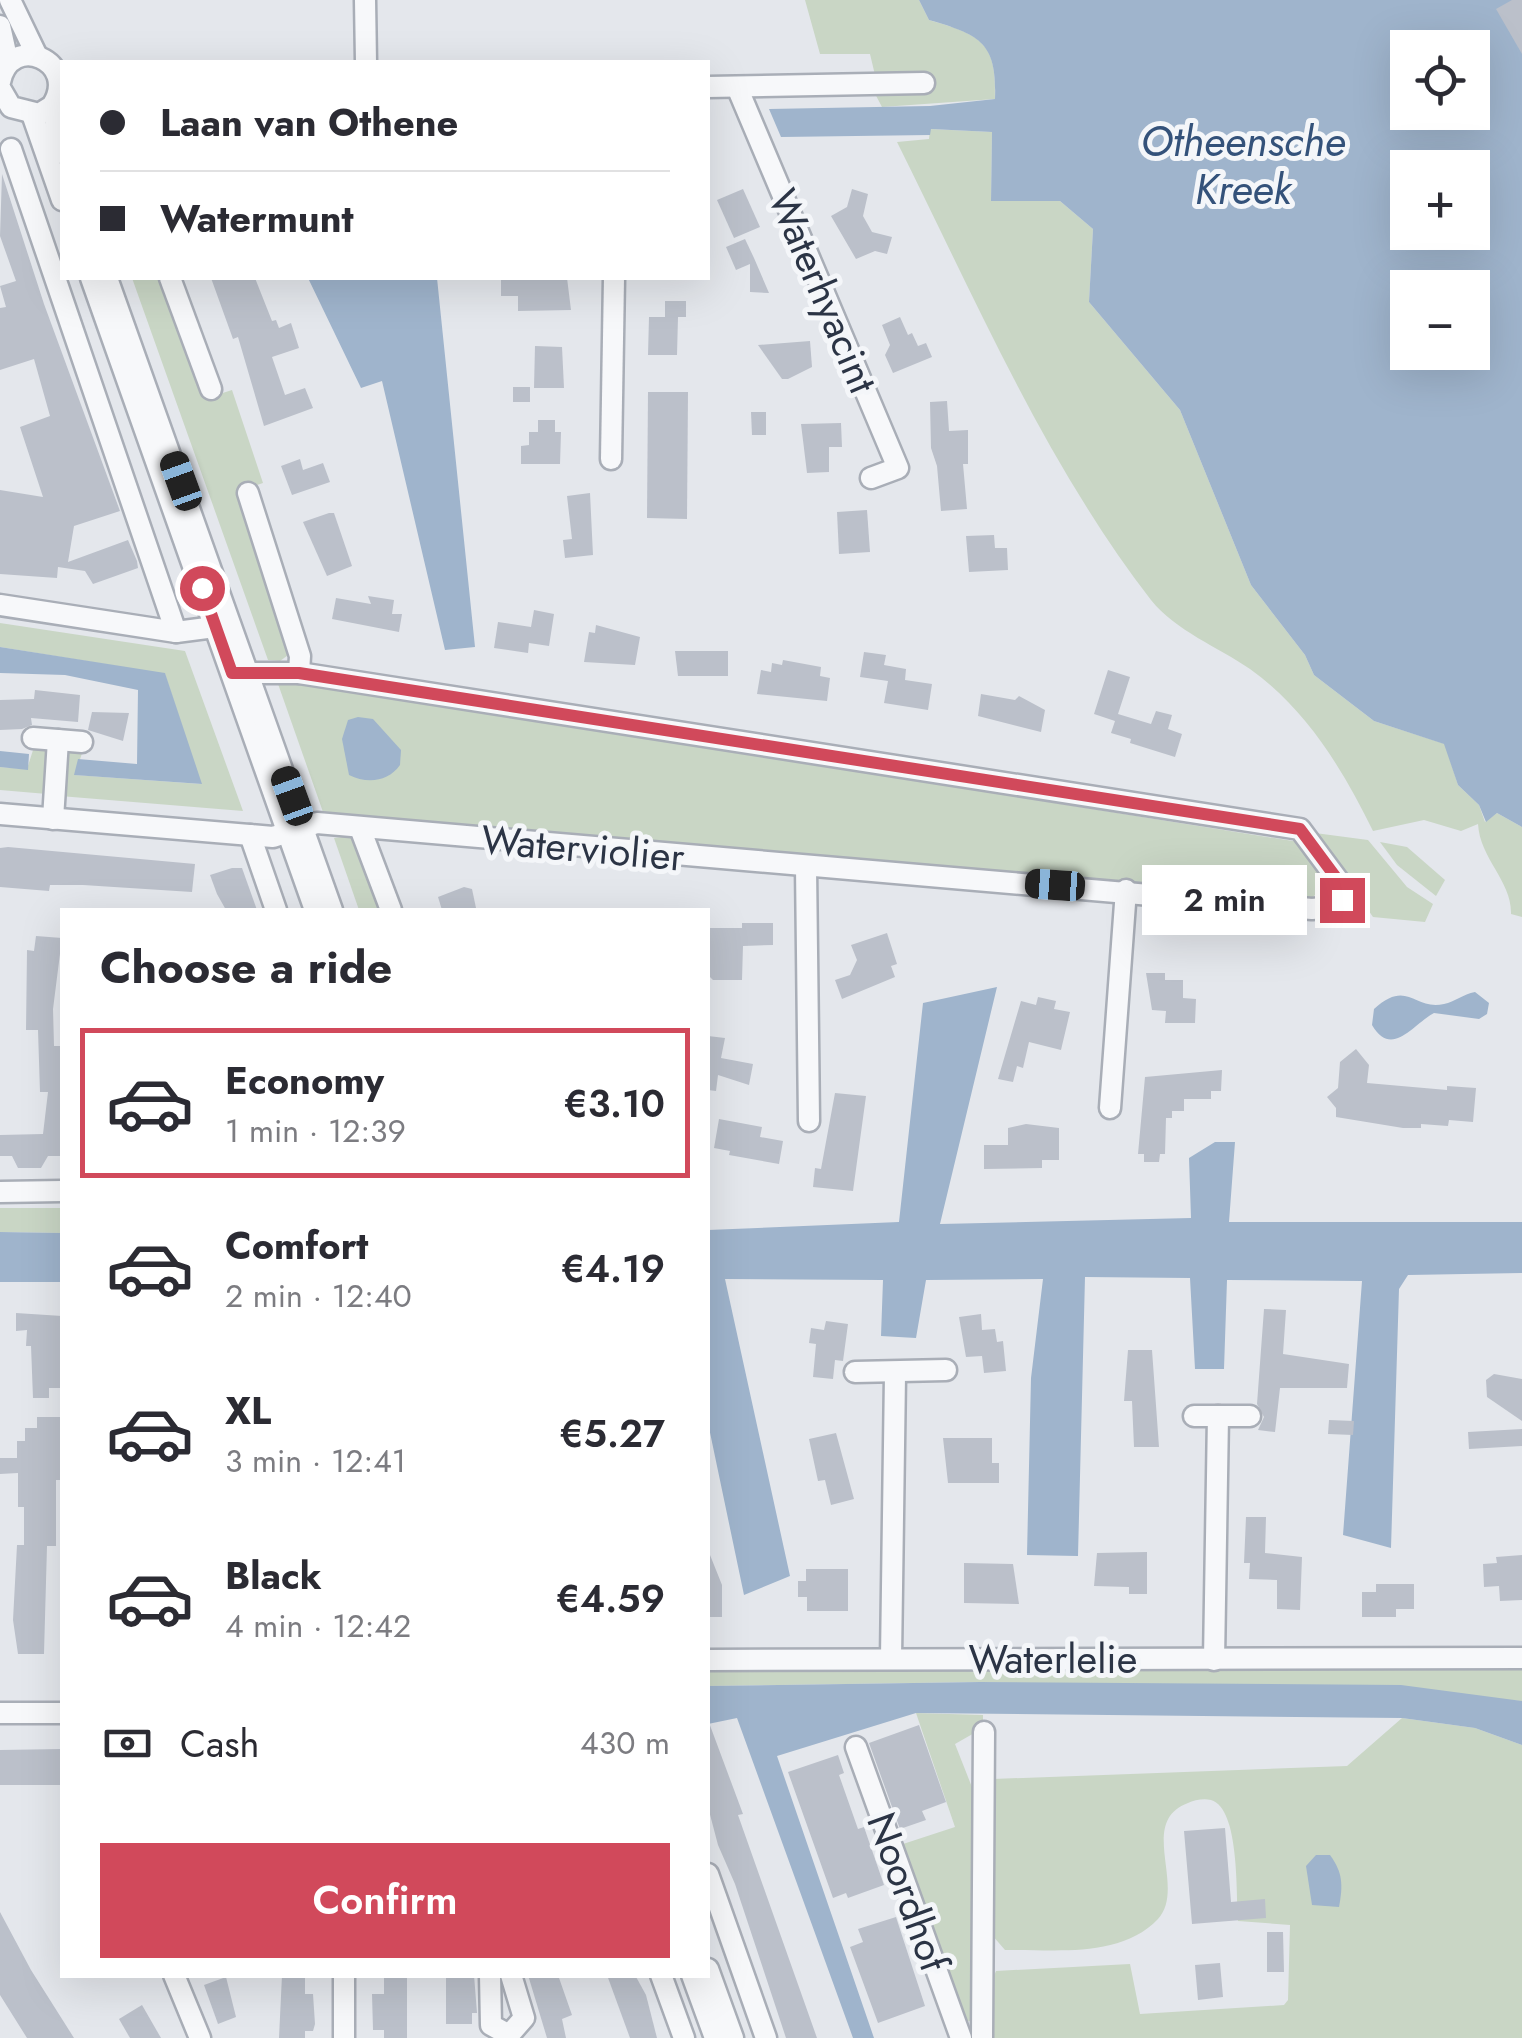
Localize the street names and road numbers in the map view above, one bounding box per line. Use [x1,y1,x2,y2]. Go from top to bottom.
street label: Waterhyacint [754,180,892,402]
street label: Waterviolier [479,810,687,886]
street label: Waterlelie [969,1630,1137,1688]
street label: Noordhof [852,1804,964,1981]

